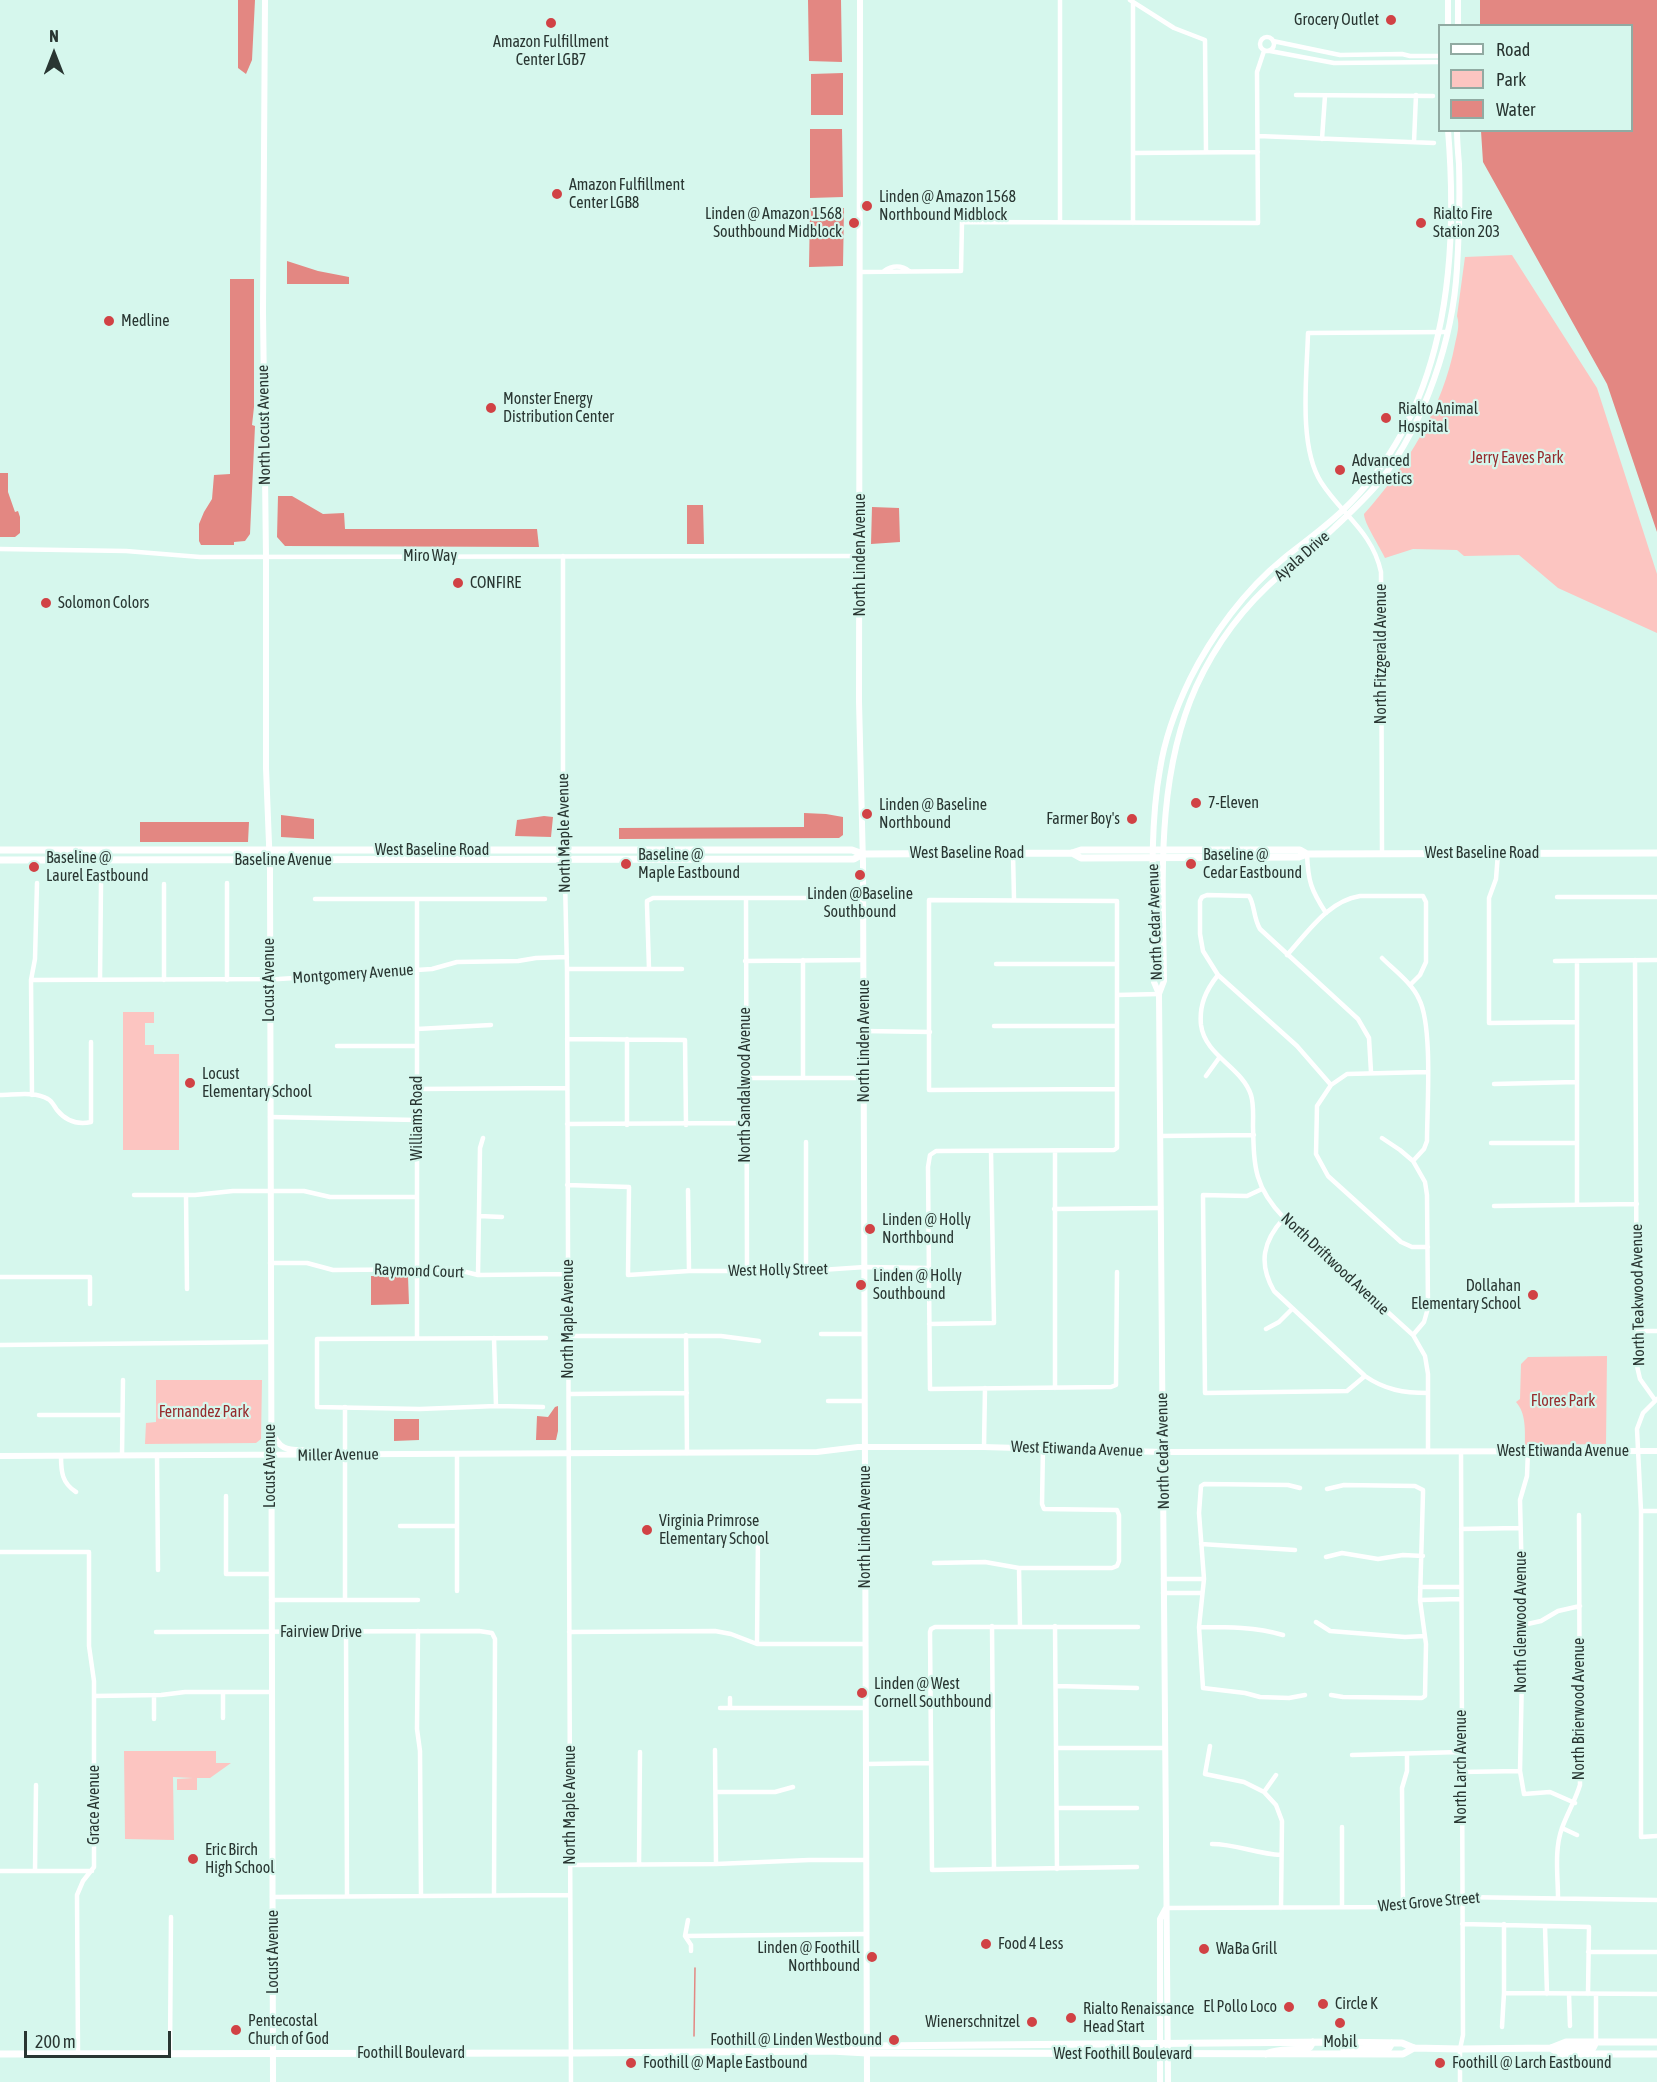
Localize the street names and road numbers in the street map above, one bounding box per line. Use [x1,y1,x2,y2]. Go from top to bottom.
street label: North Locust Avenue [253,365,275,485]
street label: North Linden Avenue [850,494,870,616]
street label: Ayala Drive [1271,527,1333,585]
street label: Miro Way [403,546,457,566]
street label: North Fitzgerald Avenue [1371,584,1391,724]
street label: North Maple Avenue [553,773,575,893]
street label: West Baseline Road [375,840,489,860]
street label: West Baseline Road [910,843,1024,863]
street label: West Baseline Road [1425,843,1539,863]
street label: Baseline Avenue [234,850,332,870]
street label: North Cedar Avenue [1143,863,1167,981]
street label: Locust Avenue [259,938,279,1022]
street label: Montgomery Avenue [292,960,414,988]
street label: North Linden Avenue [854,980,874,1102]
street label: North Sandalwood Avenue [735,1007,755,1163]
street label: Williams Road [407,1076,427,1160]
street label: North Driftwood Avenue [1277,1209,1393,1319]
street label: North Teakwood Avenue [1627,1224,1649,1366]
street label: North Maple Avenue [558,1259,578,1379]
street label: Raymond Court [374,1260,464,1282]
street label: West Holly Street [728,1260,828,1280]
street label: North Cedar Avenue [1152,1392,1174,1510]
street label: Locust Avenue [260,1424,280,1508]
street label: West Etiwanda Avenue [1011,1437,1143,1461]
street label: West Etiwanda Avenue [1497,1441,1629,1461]
street label: Miller Avenue [297,1445,379,1465]
street label: North Linden Avenue [855,1466,875,1588]
street label: North Glenwood Avenue [1511,1551,1531,1693]
street label: Fairview Drive [280,1622,362,1642]
street label: North Brierwood Avenue [1569,1638,1589,1780]
street label: North Larch Avenue [1451,1710,1471,1824]
street label: North Maple Avenue [560,1745,580,1865]
street label: Grace Avenue [84,1765,104,1845]
street label: West Grove Street [1377,1888,1481,1916]
street label: Locust Avenue [263,1910,283,1994]
street label: Foothill Boulevard [357,2043,465,2063]
street label: West Foothill Boulevard [1054,2044,1192,2064]

